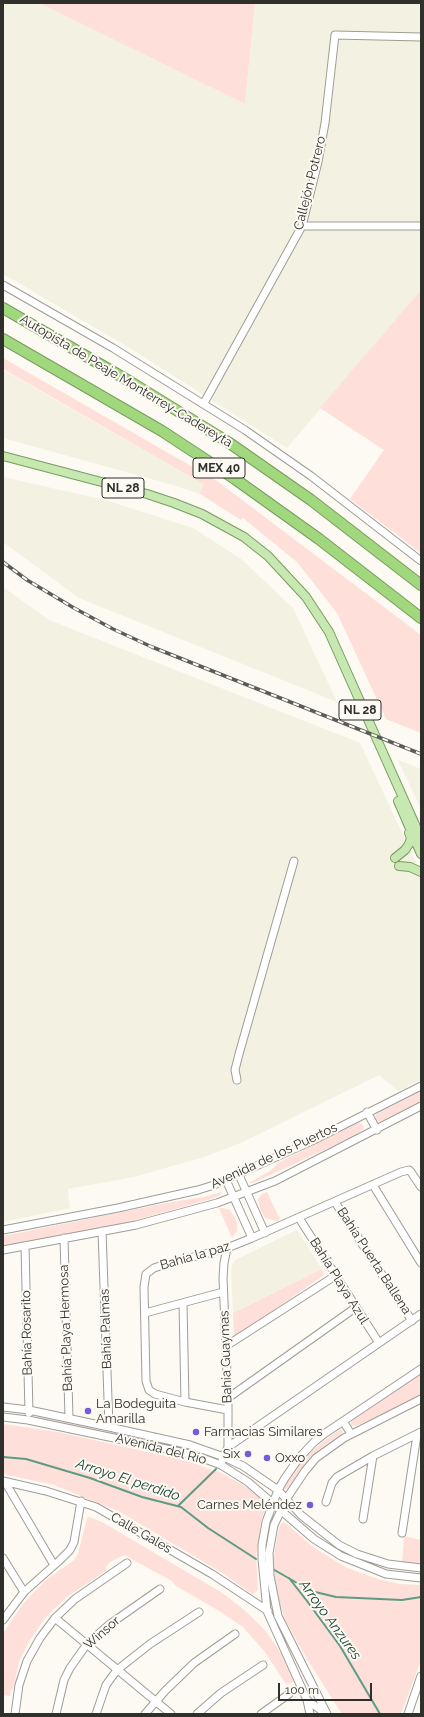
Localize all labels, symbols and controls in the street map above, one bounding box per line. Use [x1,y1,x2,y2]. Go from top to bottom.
street label: Callejón Potrero [291,134,329,232]
street label: Autopista de Peaje Monterrey-Cadereyta [17,311,235,451]
road number: MEX 40 [193,458,245,478]
road number: NL 28 [102,478,144,498]
road number: NL 28 [339,700,381,720]
street label: Avenida de los Puertos [208,1120,340,1192]
street label: Bahía Puerta Ballena [334,1205,414,1317]
street label: Bahía Playa Azul [306,1235,372,1327]
street label: Bahía la paz [158,1239,232,1273]
street label: Bahía Playa Hermosa [56,1264,76,1392]
street label: Bahía Palmas [97,1289,115,1369]
street label: Bahía Rosarito [18,1290,36,1376]
street label: Bahía Guaymas [217,1310,235,1404]
place label: La Bodeguita Amarilla [96,1396,176,1427]
marker: La Bodeguita Amarilla [83,1406,93,1416]
place label: Farmacias Similares [204,1424,323,1440]
marker: Farmacias Similares [191,1427,201,1437]
street label: Avenida del Río [114,1430,208,1468]
place label: Six [223,1446,240,1462]
marker: Six [243,1449,253,1459]
place label: Oxxo [275,1450,305,1466]
marker: Oxxo [262,1453,272,1463]
water label: Arroyo El perdido [74,1455,182,1505]
place label: Carnes Meléndez [197,1497,302,1513]
marker: Carnes Meléndez [305,1500,315,1510]
street label: Calle Gales [108,1509,174,1557]
water label: Arroyo Anzures [295,1577,365,1663]
street label: Winsor [81,1613,123,1653]
scale bar [280,1675,374,1701]
text: 100 m [285,1683,319,1697]

